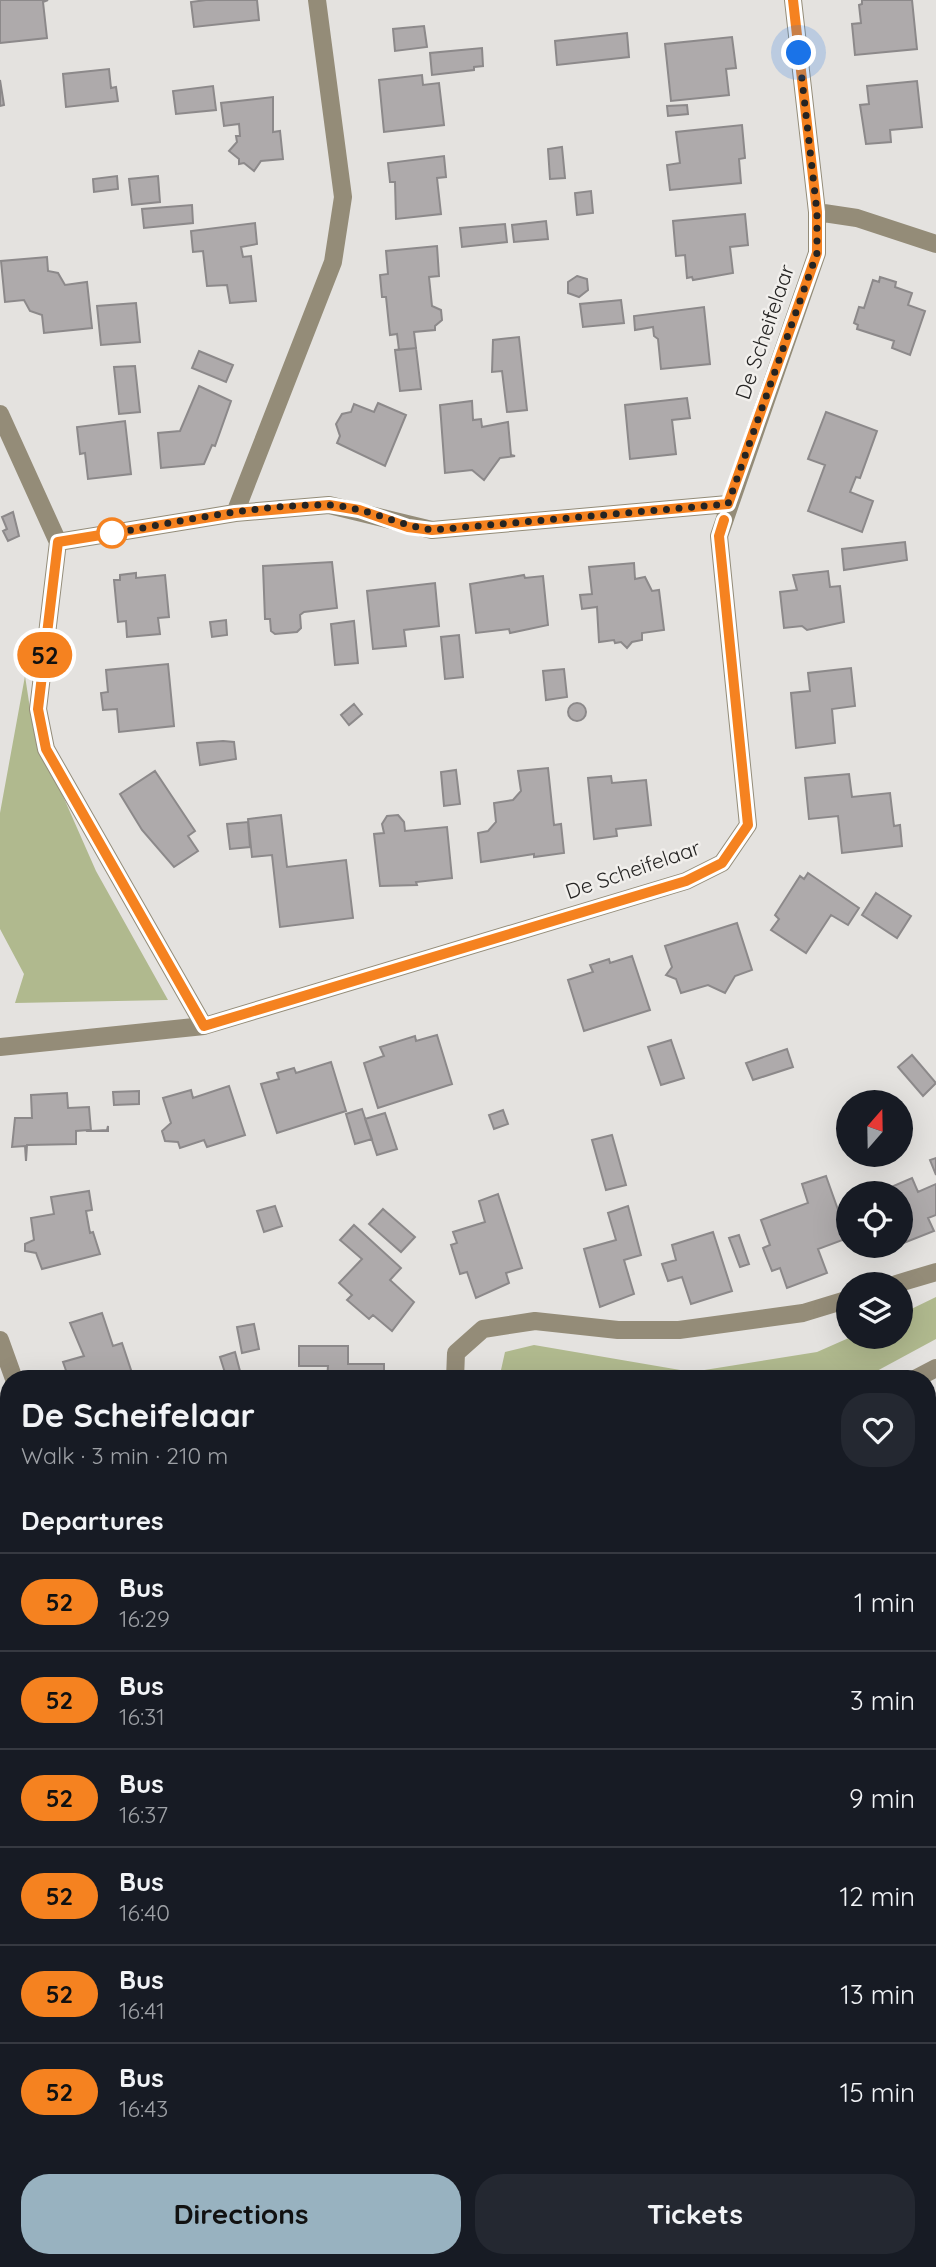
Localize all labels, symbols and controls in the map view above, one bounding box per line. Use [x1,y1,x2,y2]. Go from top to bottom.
your location [781,35,816,70]
street label: De Scheifelaar [729,261,799,403]
unlabelled marker [97,518,127,548]
line badge: 52 [14,632,76,678]
text: 52 [31,640,59,670]
street label: De Scheifelaar [562,834,704,904]
north arrow [836,1090,914,1167]
map controls [836,1090,913,1349]
button: locate [836,1181,913,1258]
button: layers [836,1272,913,1349]
button: heart [841,1393,915,1467]
text: De Scheifelaar [21,1394,255,1435]
text: Walk · 3 min · 210 m [21,1441,228,1470]
text: Departures [21,1504,164,1537]
text: Bus [119,1571,164,1604]
text: 1 min [854,1586,915,1619]
text: 52 [46,1587,73,1617]
text: 16:29 [119,1604,170,1633]
text: Bus [119,1669,164,1702]
text: 3 min [850,1684,915,1717]
text: 52 [46,1685,73,1715]
text: 16:31 [119,1702,165,1731]
text: Bus [119,1767,164,1800]
text: 9 min [849,1782,915,1815]
text: 52 [46,1783,73,1813]
text: 16:37 [119,1800,168,1829]
text: Bus [119,1865,164,1898]
text: 12 min [840,1880,915,1913]
text: 52 [46,1881,73,1911]
text: 16:40 [119,1898,170,1927]
text: Bus [119,1963,164,1996]
text: 13 min [840,1978,915,2011]
text: 52 [46,1979,73,2009]
text: 16:41 [119,1996,165,2025]
text: Bus [119,2061,164,2094]
text: 15 min [840,2076,915,2109]
text: 52 [46,2077,73,2107]
text: 16:43 [119,2094,168,2123]
button: Directions [21,2174,461,2254]
button: Tickets [475,2174,915,2254]

